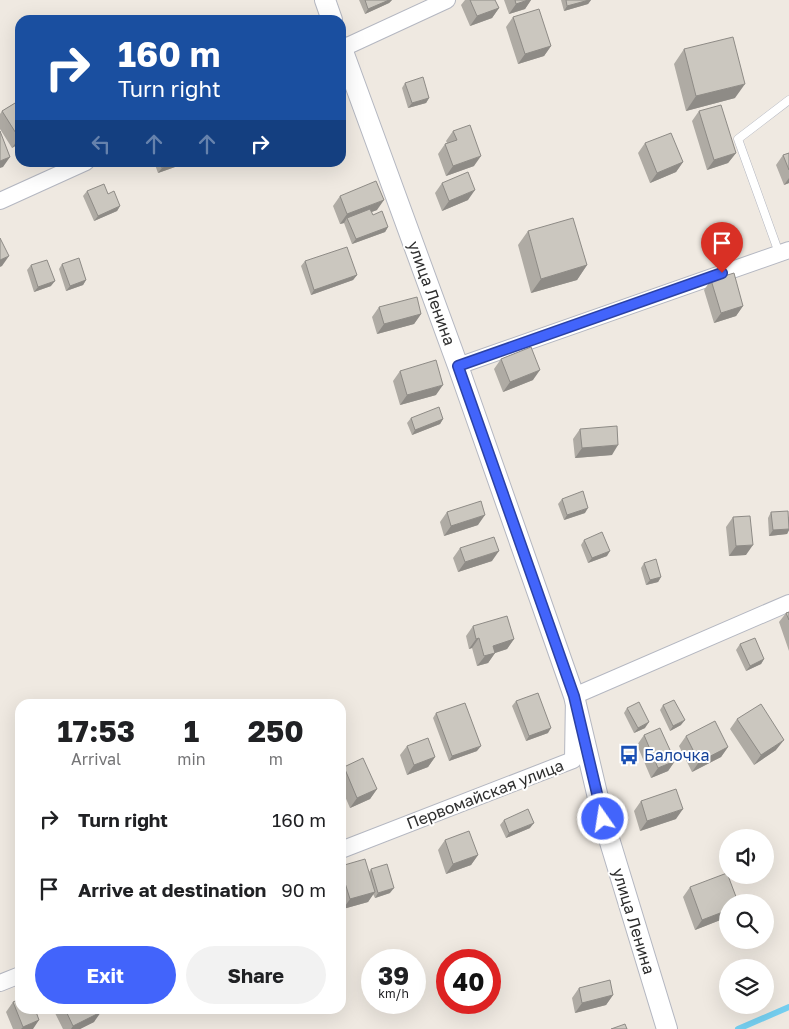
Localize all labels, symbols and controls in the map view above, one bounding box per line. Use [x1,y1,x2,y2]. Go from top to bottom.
text: 160 m [118,33,220,75]
icon: right [35,35,100,100]
text: Turn right [118,75,221,102]
icon: left [87,130,115,158]
icon: ahead [140,130,168,158]
icon: ahead [193,130,221,158]
icon: right [246,130,274,158]
pin [701,222,743,273]
icon: arrive [708,229,736,257]
street label: улица Ленина [404,238,460,348]
text: 17:53 [57,713,135,749]
text: 1 [184,713,199,749]
text: 250 [248,713,304,749]
bus stop icon: Балочка [618,744,640,766]
place label: Балочка [644,745,710,765]
text: Arrival [71,749,121,769]
text: min [177,749,206,769]
text: m [269,749,283,769]
street label: Первомайская улица [404,755,566,833]
position arrow [576,792,628,844]
icon: right [35,805,63,833]
text: Turn right [78,808,168,831]
text: 160 m [272,808,326,831]
map controls [719,829,774,1014]
button: sound [719,829,774,884]
street label: улица Ленина [608,866,660,976]
icon: arrive [35,875,63,903]
text: Arrive at destination [78,878,266,901]
text: 90 m [281,878,326,901]
button: search [719,894,774,949]
button: Exit [35,946,176,1004]
button: Share [186,946,326,1004]
speed limit sign: 40 [436,949,501,1014]
button: layers [719,959,774,1014]
text: 39 [378,960,409,991]
text: km/h [378,986,409,1001]

